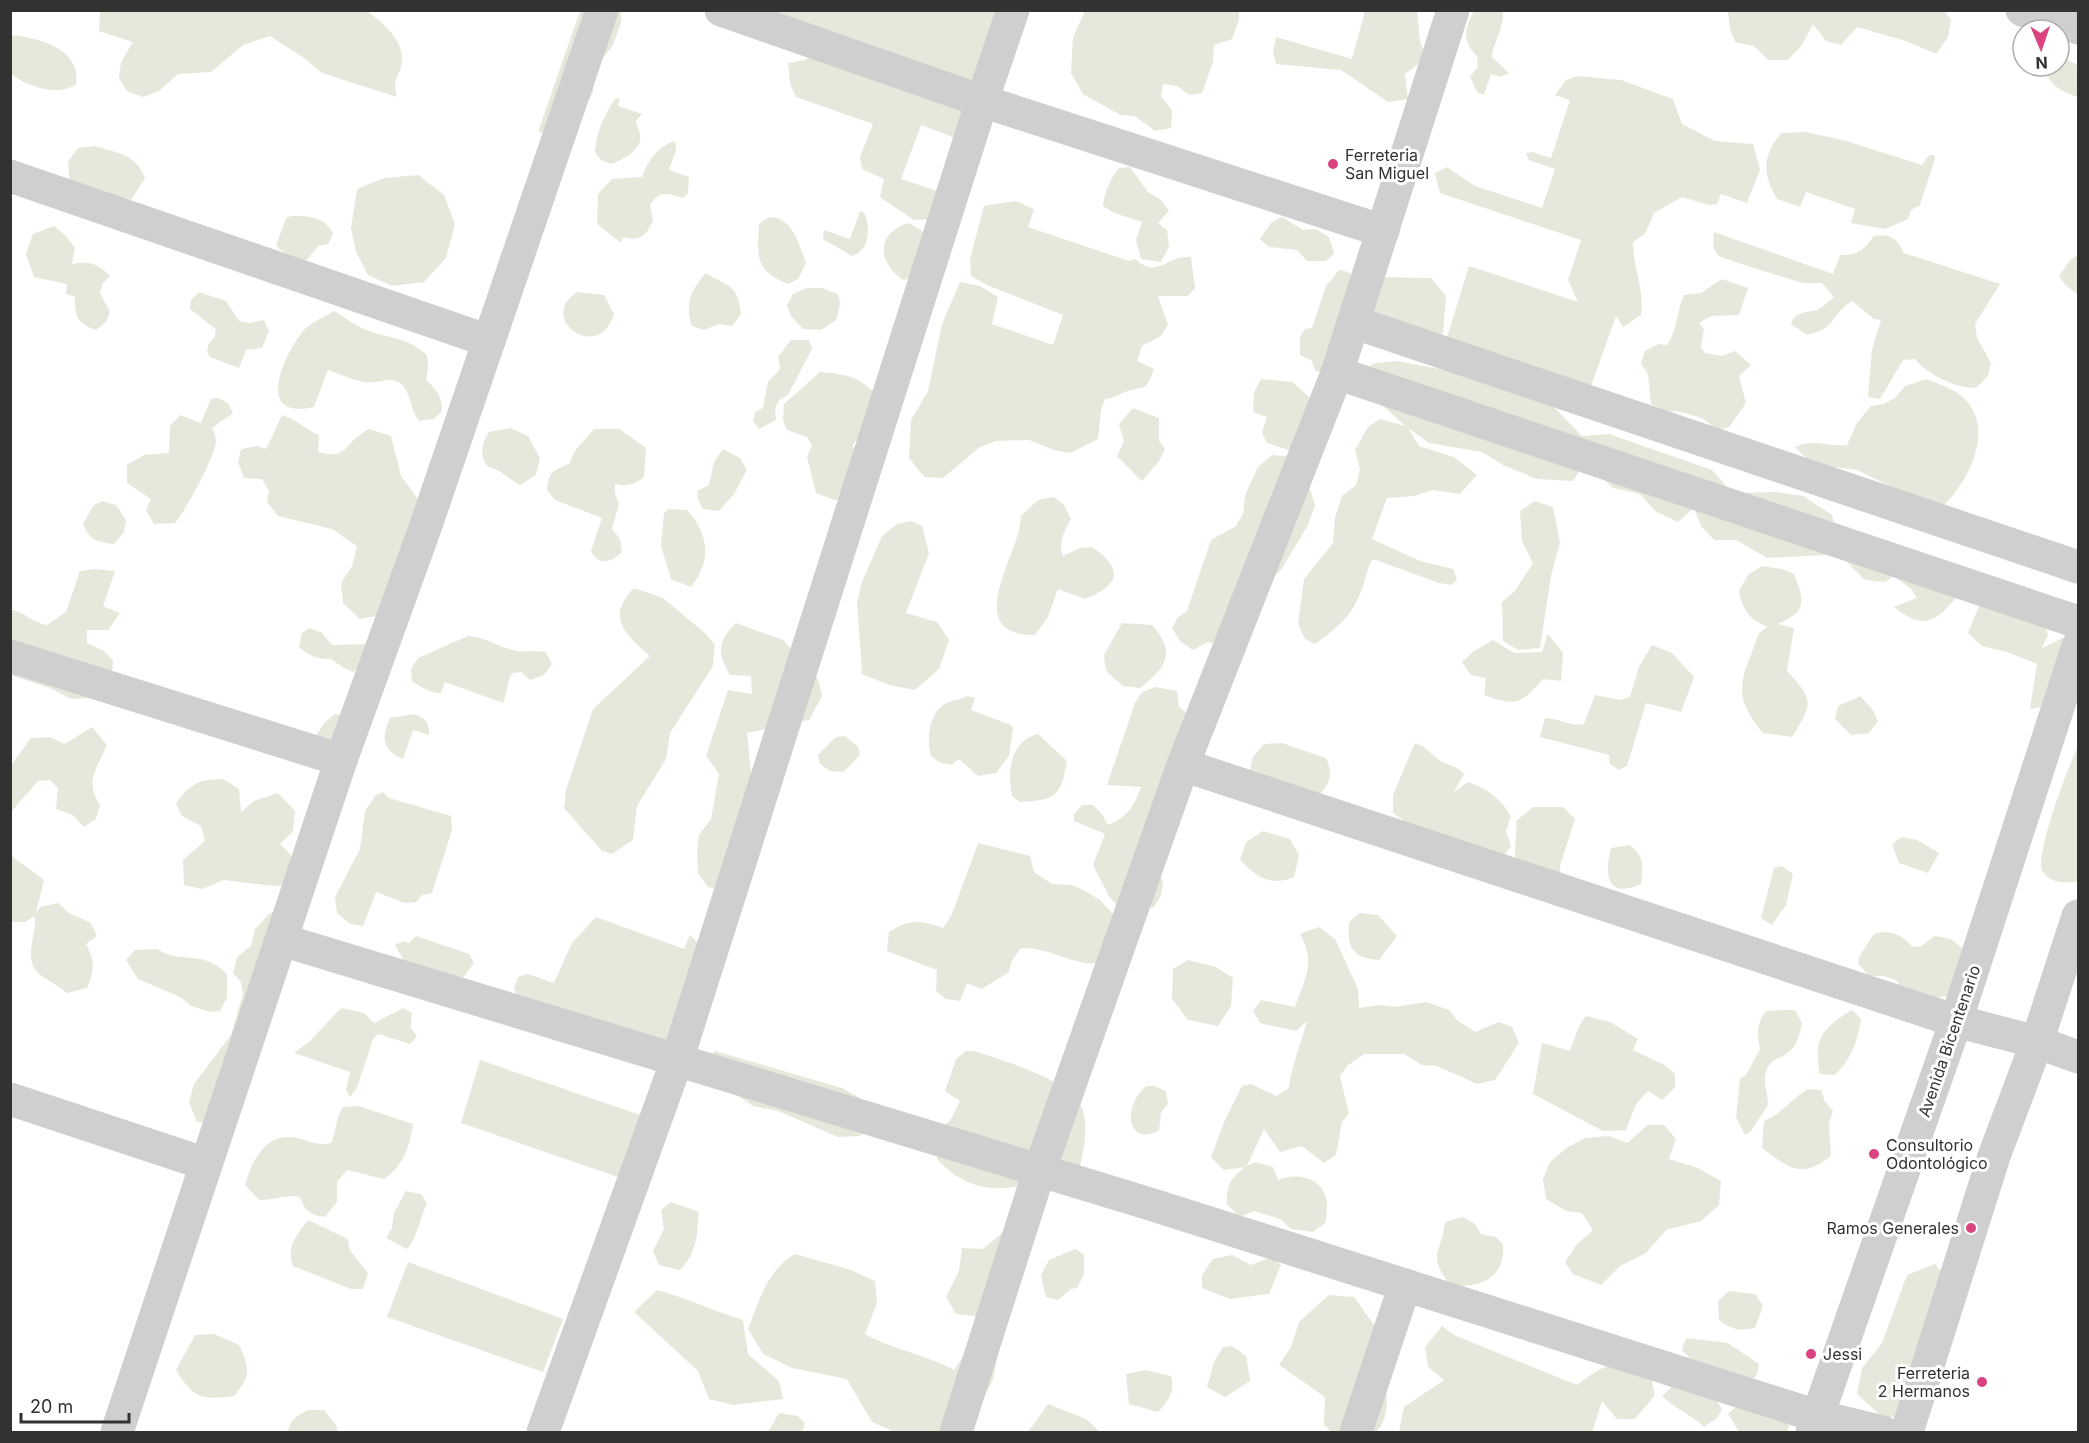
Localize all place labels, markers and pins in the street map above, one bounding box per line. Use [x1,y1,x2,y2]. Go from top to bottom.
place label: Ferreteria San Miguel [1345,145,1429,183]
marker: Ferreteria San Miguel [1326,157,1340,171]
place label: Consultorio Odontológico [1886,1135,1988,1173]
marker: Consultorio Odontológico [1867,1147,1881,1161]
place label: Ramos Generales [1827,1218,1959,1238]
marker: Ramos Generales [1964,1221,1978,1235]
place label: Jessi [1823,1344,1862,1364]
marker: Jessi [1804,1347,1818,1361]
place label: Ferreteria 2 Hermanos [1878,1363,1970,1401]
marker: Ferreteria 2 Hermanos [1975,1375,1989,1389]

